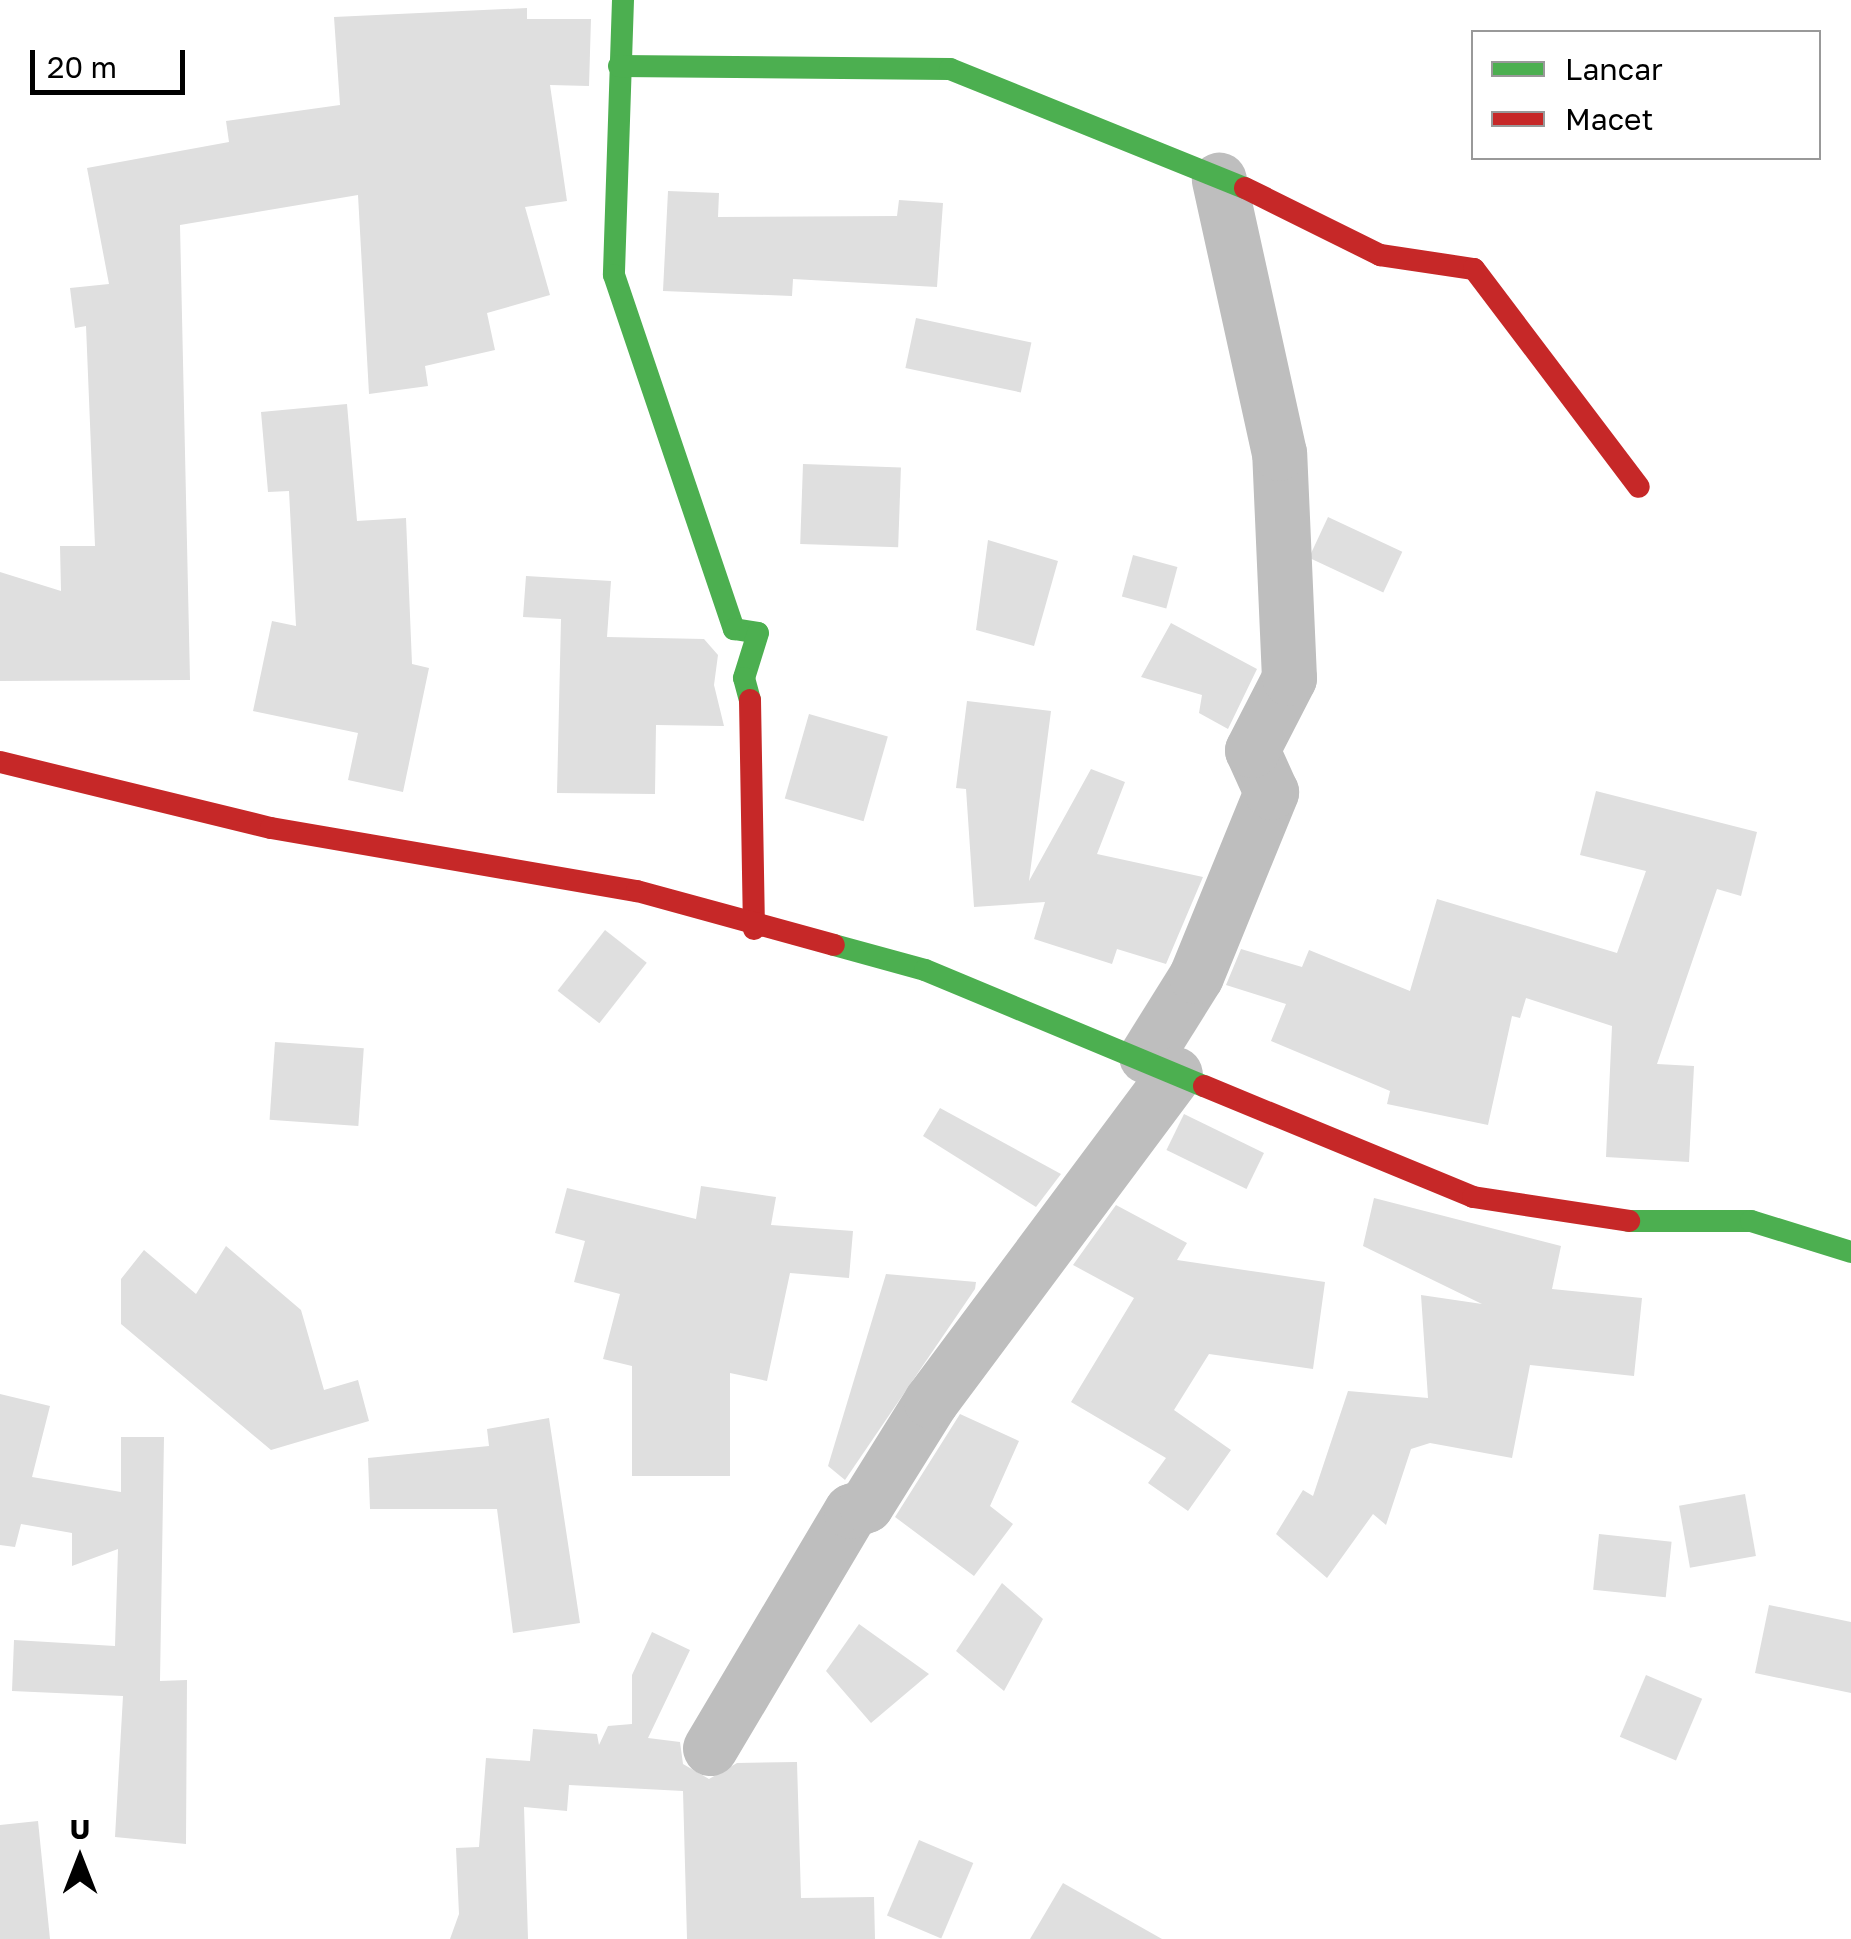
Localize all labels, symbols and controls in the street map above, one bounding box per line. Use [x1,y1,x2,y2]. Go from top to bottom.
scale bar [35,30,190,92]
legend [1471,30,1821,160]
text: 20 m [47,49,117,85]
text: Lancar [1565,51,1663,87]
text: Macet [1565,101,1654,137]
north arrow [30,1809,130,1909]
text: U [70,1812,90,1845]

